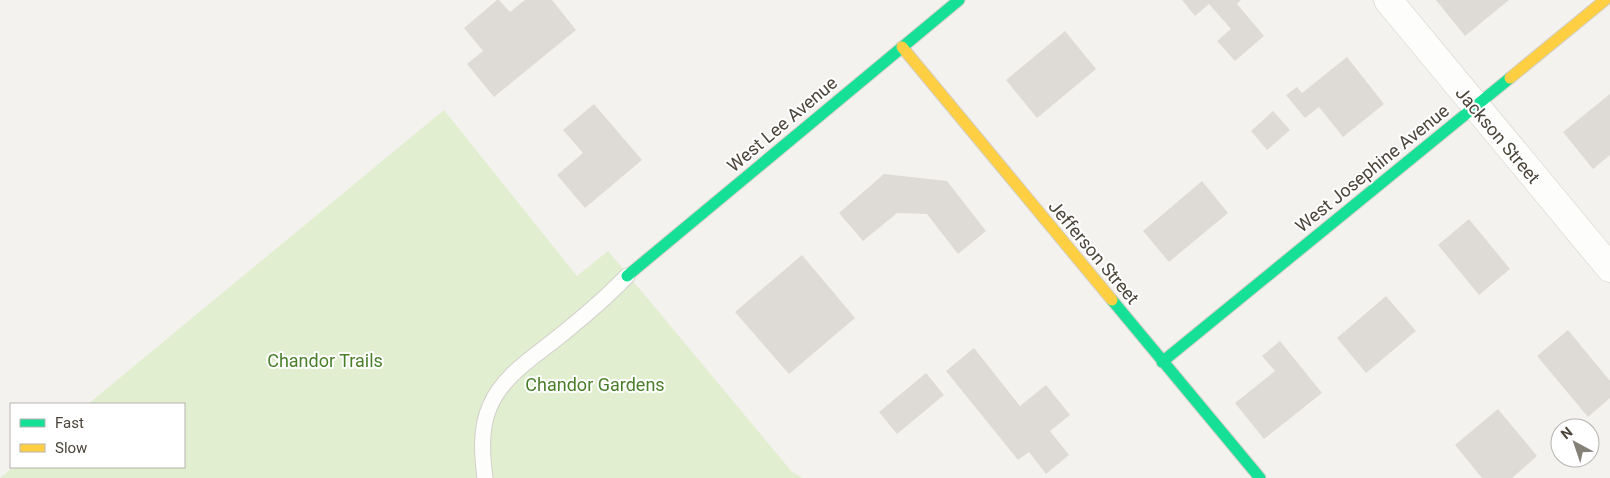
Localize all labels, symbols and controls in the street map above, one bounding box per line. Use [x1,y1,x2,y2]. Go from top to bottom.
street label: West Lee Avenue [723,72,841,176]
street label: Jackson Street [1451,82,1545,188]
street label: West Josephine Avenue [1291,100,1453,236]
street label: Jefferson Street [1045,196,1144,308]
park label: Chandor Trails [267,350,383,371]
park label: Chandor Gardens [525,374,665,395]
legend [10,403,185,468]
text: Fast [55,414,84,432]
north arrow [1550,418,1600,468]
text: N [1558,424,1576,442]
text: Slow [55,439,87,457]

